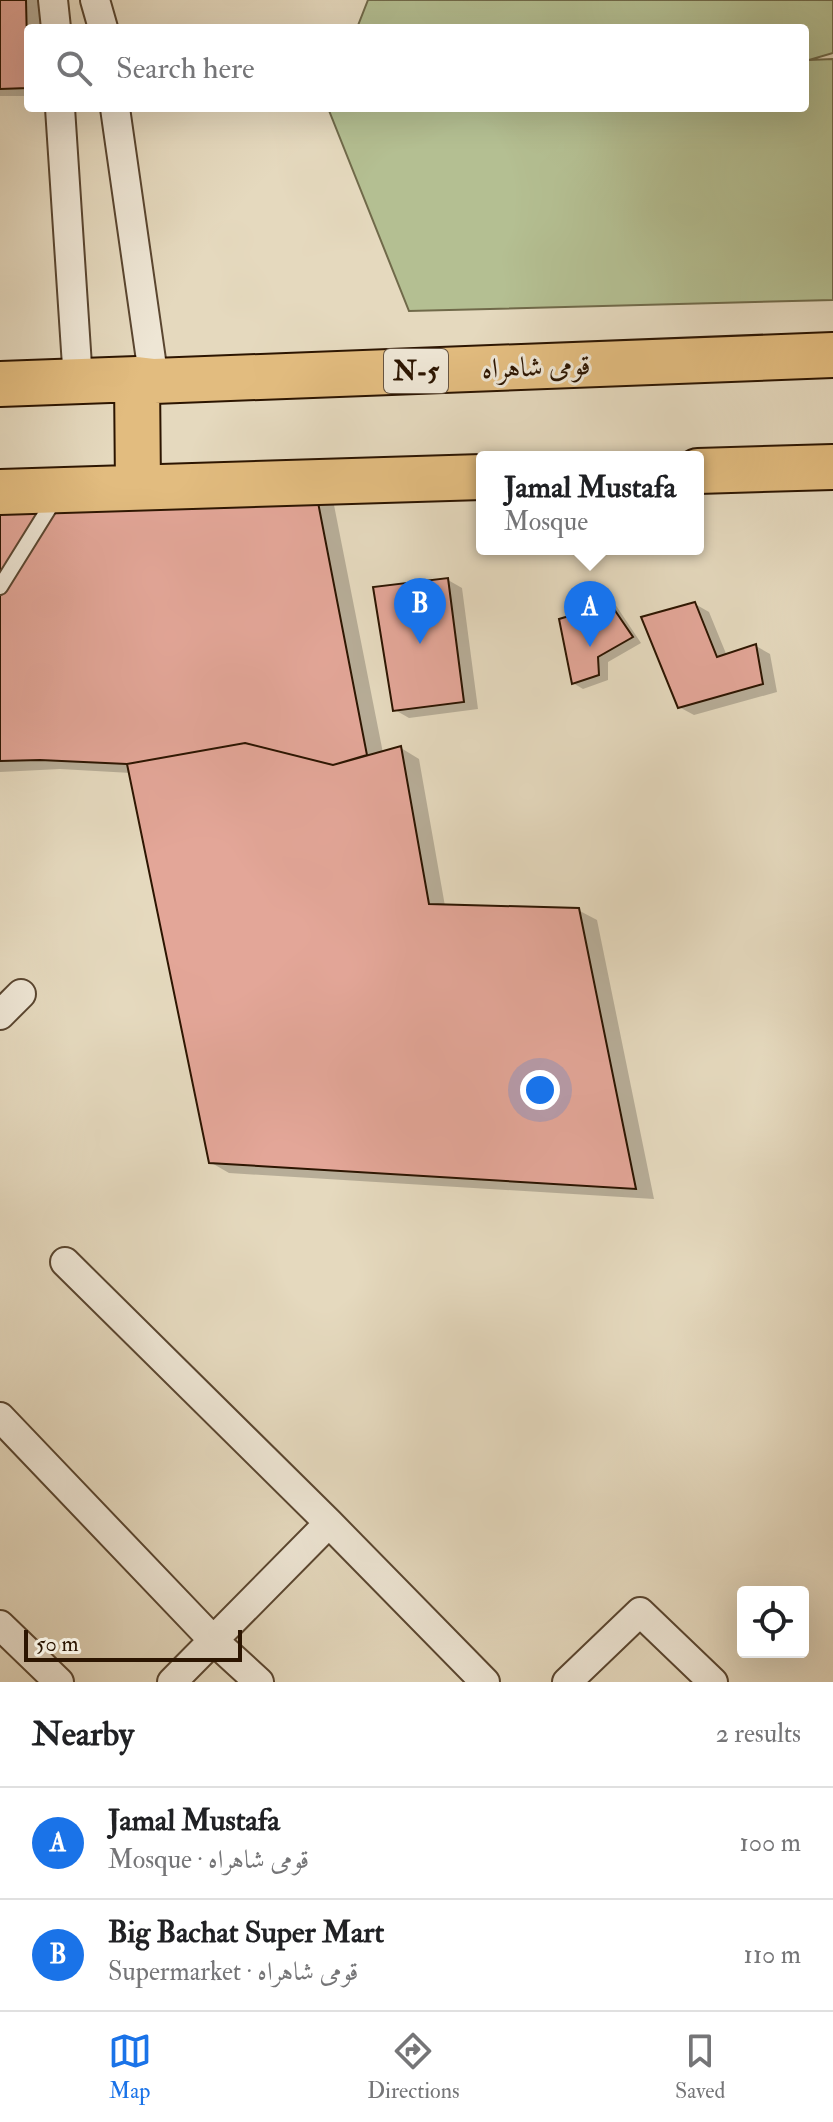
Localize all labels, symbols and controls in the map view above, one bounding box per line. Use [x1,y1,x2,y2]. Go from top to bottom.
search box [24,24,809,112]
icon: search [52,46,96,90]
text: Search here [116,50,255,87]
street label: قومی شاہراہ [481,348,591,387]
road number: N-5 [384,349,448,393]
popup [476,451,704,555]
text: Jamal Mustafa [504,469,676,506]
text: Mosque [504,506,588,538]
pin: B [394,578,446,644]
pin: A [564,581,616,647]
your location [520,1070,560,1110]
map controls [737,1586,809,1658]
button: locate [737,1586,809,1658]
scale bar [24,1626,242,1662]
text: 50 m [36,1630,78,1658]
text: Nearby [32,1713,134,1756]
text: 2 results [716,1718,801,1750]
text: Jamal Mustafa [108,1802,280,1839]
text: A [50,1827,66,1859]
text: 100 m [740,1827,801,1859]
text: Mosque · قومی شاہراہ [108,1844,309,1876]
text: Big Bachat Super Mart [108,1914,384,1951]
text: B [49,1939,67,1971]
text: 110 m [744,1939,801,1971]
text: Supermarket · قومی شاہراہ [108,1956,359,1988]
tab: Map [108,2029,152,2105]
tab: Directions [367,2029,460,2105]
tab: Saved [675,2029,725,2105]

